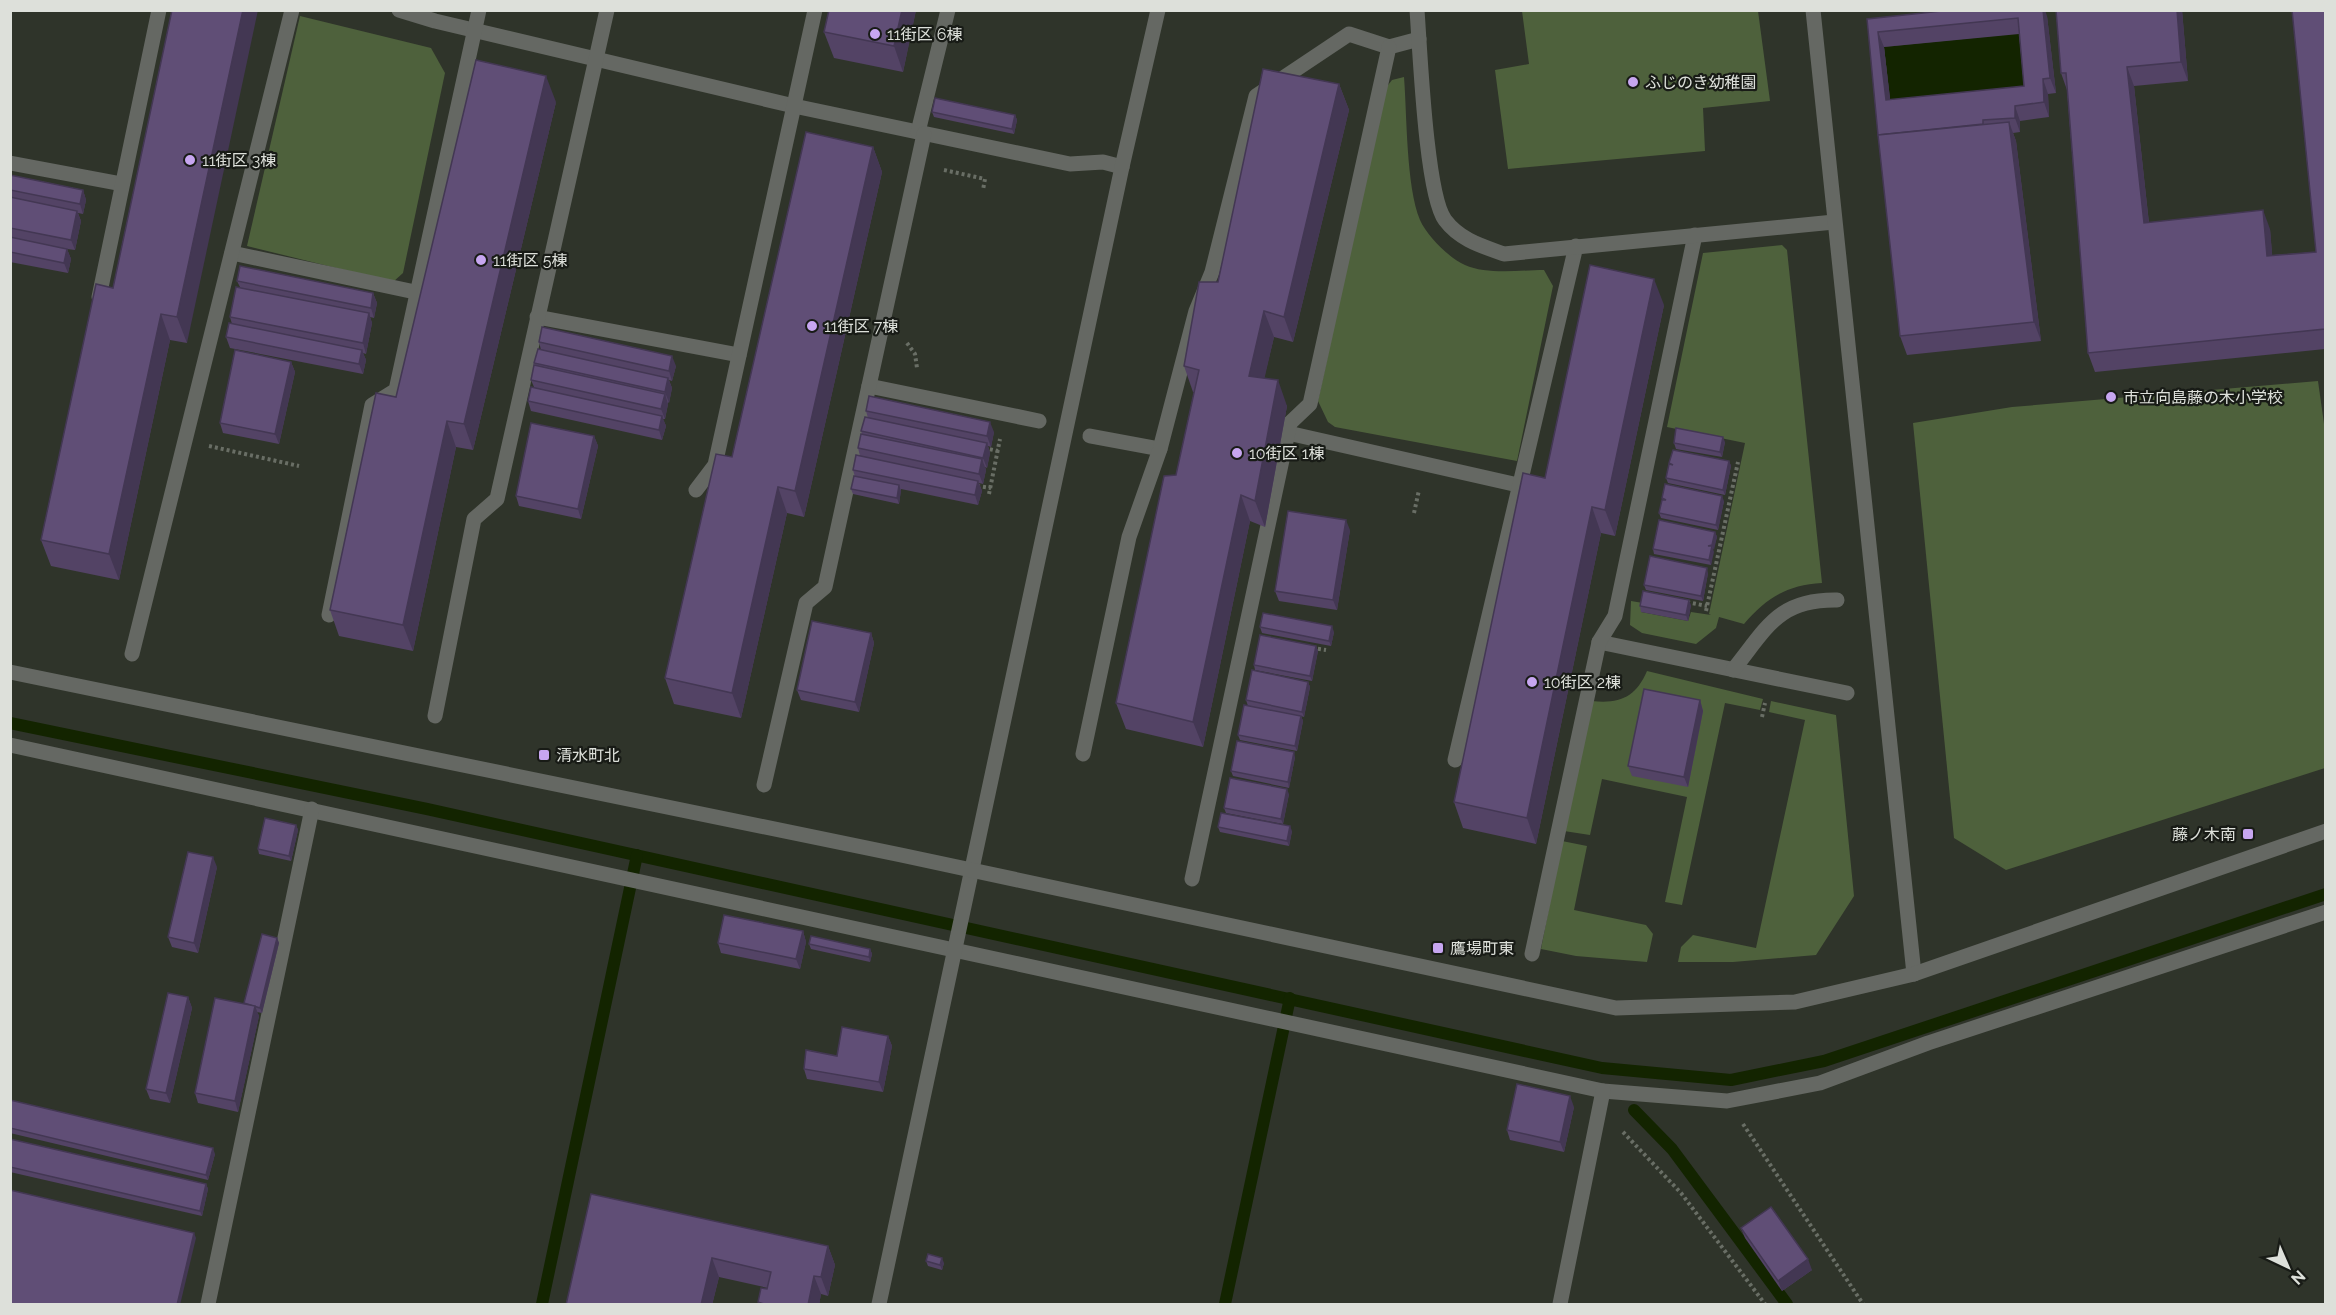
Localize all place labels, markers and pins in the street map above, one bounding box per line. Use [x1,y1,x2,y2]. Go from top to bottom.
place label: 11街区 6棟 [887,25,962,44]
marker: 11街区 6棟 [868,27,882,41]
place label: ふじのき幼稚園 [1645,73,1757,92]
marker: ふじのき幼稚園 [1626,75,1640,89]
place label: 11街区 3棟 [202,151,276,170]
marker: 11街区 3棟 [183,153,197,167]
place label: 11街区 5棟 [493,251,568,270]
marker: 11街区 5棟 [474,253,488,267]
place label: 11街区 7棟 [824,317,898,336]
marker: 11街区 7棟 [805,319,819,333]
place label: 市立向島藤の木小学校 [2123,388,2283,407]
marker: 市立向島藤の木小学校 [2104,390,2118,404]
place label: 10街区 1棟 [1249,444,1325,463]
marker: 10街区 1棟 [1230,446,1244,460]
place label: 10街区 2棟 [1544,673,1621,692]
marker: 10街区 2棟 [1525,675,1539,689]
place label: 清水町北 [556,746,620,765]
marker: 清水町北 [537,748,551,762]
place label: 藤ノ木南 [2172,825,2236,844]
marker: 藤ノ木南 [2241,827,2255,841]
place label: 鷹場町東 [1450,939,1514,958]
marker: 鷹場町東 [1431,941,1445,955]

